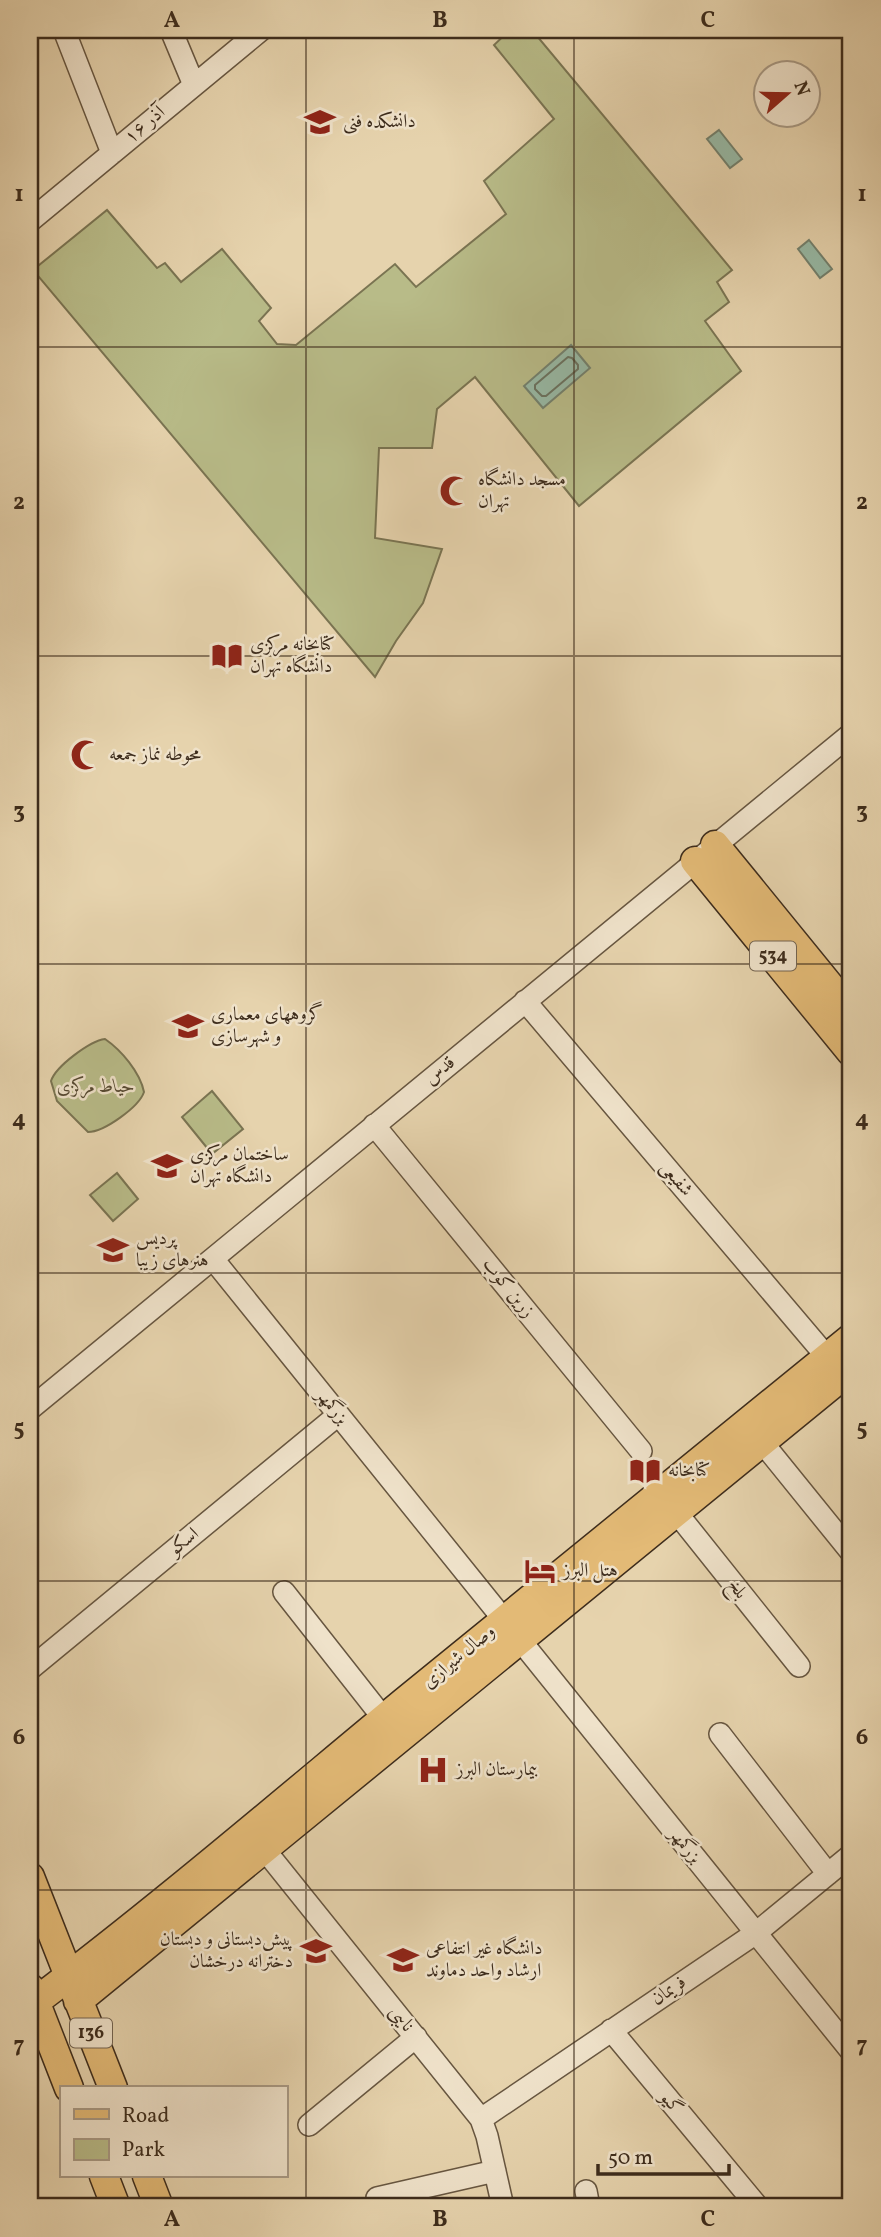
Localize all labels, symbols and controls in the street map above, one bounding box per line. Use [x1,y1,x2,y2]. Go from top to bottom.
text: A [164,5,180,37]
text: B [432,5,448,37]
text: C [701,5,715,37]
north arrow [752,60,822,130]
text: N [787,78,816,100]
street label: ۱۶ آذر [119,99,173,150]
school or university icon: دانشکده فنی [303,105,337,139]
place label: دانشکده فنی [343,109,416,135]
text: 1 [14,179,24,211]
text: 1 [857,179,867,211]
place label: مسجد دانشگاه تهران [478,466,566,515]
mosque icon: مسجد دانشگاه تهران [438,474,472,508]
text: 2 [13,487,25,519]
text: 2 [856,487,868,519]
place label: کتابخانه مرکزی دانشگاه تهران [250,632,335,680]
library icon: کتابخانه مرکزی دانشگاه تهران [210,639,244,673]
mosque icon: محوطه نماز جمعه [69,738,103,772]
place label: محوطه نماز جمعه [109,742,201,768]
text: 3 [13,796,25,828]
text: 3 [856,796,868,828]
road number: 534 [750,942,796,971]
place label: گروههای معماری و شهرسازی [211,1001,323,1050]
school or university icon: گروههای معماری و شهرسازی [171,1009,205,1043]
street label: قدس [419,1050,461,1092]
park label: حیاط مرکزی [57,1074,135,1100]
text: 4 [12,1104,26,1136]
text: 4 [855,1104,869,1136]
place label: ساختمان مرکزی دانشگاه تهران [190,1142,289,1190]
school or university icon: ساختمان مرکزی دانشگاه تهران [150,1149,184,1183]
street label: شفیعی [653,1156,699,1202]
place label: پردیس هنرهای زیبا [136,1226,209,1274]
school or university icon: پردیس هنرهای زیبا [96,1233,130,1267]
street label: زرین کوب [476,1252,540,1324]
street label: بزرگمهر [308,1382,355,1431]
text: 5 [13,1413,25,1445]
text: 5 [856,1413,868,1445]
library icon: کتابخانه [628,1454,662,1488]
place label: کتابخانه [668,1458,711,1484]
street label: اسکو [162,1522,205,1564]
hotel icon: هتل البرز [523,1554,557,1588]
place label: هتل البرز [561,1558,618,1584]
street label: بلخ [718,1573,753,1607]
street label: وصال شیرازی [417,1619,501,1695]
text: 6 [13,1722,25,1754]
text: 6 [856,1722,868,1754]
hospital icon: بیمارستان البرز [416,1753,450,1787]
place label: بیمارستان البرز [454,1757,538,1783]
street label: بزرگمهر [661,1821,708,1870]
place label: پیش‌دبستانی و دبستان دخترانه درخشان [160,1927,293,1975]
school or university icon: پیش‌دبستانی و دبستان دخترانه درخشان [299,1934,333,1968]
place label: دانشگاه غیر انتفاعی ارشاد واحد دماوند [426,1935,543,1984]
school or university icon: دانشگاه غیر انتفاعی ارشاد واحد دماوند [386,1943,420,1977]
street label: فریمان [646,1970,692,2012]
street label: نایبی [382,2000,420,2038]
road number: 136 [70,2019,112,2048]
text: 7 [14,2030,25,2062]
text: 7 [857,2030,868,2062]
street label: گیو [652,2084,689,2120]
legend [60,2086,287,2178]
text: Road [122,2102,169,2131]
scale bar [598,2132,729,2176]
text: Park [122,2136,165,2165]
text: 50 m [608,2144,653,2173]
text: A [164,2204,180,2236]
text: B [432,2204,448,2236]
text: C [701,2204,715,2236]

